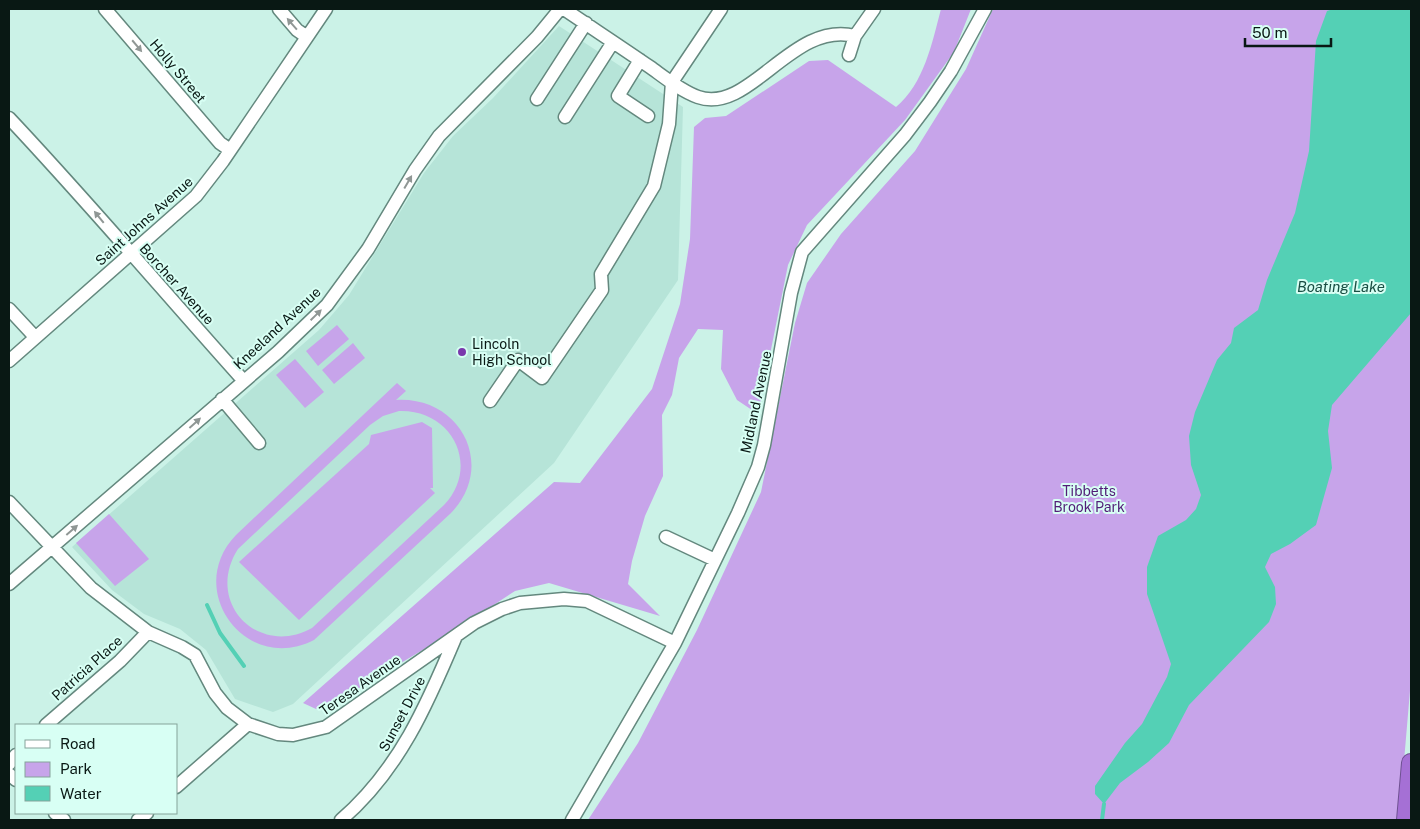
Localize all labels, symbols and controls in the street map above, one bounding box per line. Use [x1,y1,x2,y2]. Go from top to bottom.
scale bar [1245,15,1331,47]
one-way arrow [286,18,297,31]
text: 50 m [1252,24,1287,41]
street label: Holly Street [147,36,209,106]
one-way arrow [131,39,142,52]
street label: Saint Johns Avenue [92,173,196,269]
one-way arrow [404,174,412,189]
one-way arrow [94,211,105,224]
street label: Borcher Avenue [137,240,218,328]
water label: Boating Lake [1297,278,1385,295]
street label: Kneeland Avenue [230,283,324,372]
one-way arrow [310,309,322,321]
place label: Lincoln High School [472,336,551,368]
marker: Lincoln High School [456,346,468,358]
street label: Midland Avenue [737,349,775,455]
one-way arrow [189,418,202,429]
park label: Tibbetts Brook Park [1053,483,1125,515]
one-way arrow [66,524,78,536]
street label: Patricia Place [49,632,125,704]
street label: Teresa Avenue [317,651,403,719]
street label: Sunset Drive [376,674,428,754]
legend [15,724,178,814]
text: Road [60,735,96,752]
text: Park [60,760,92,777]
text: Water [60,785,102,802]

